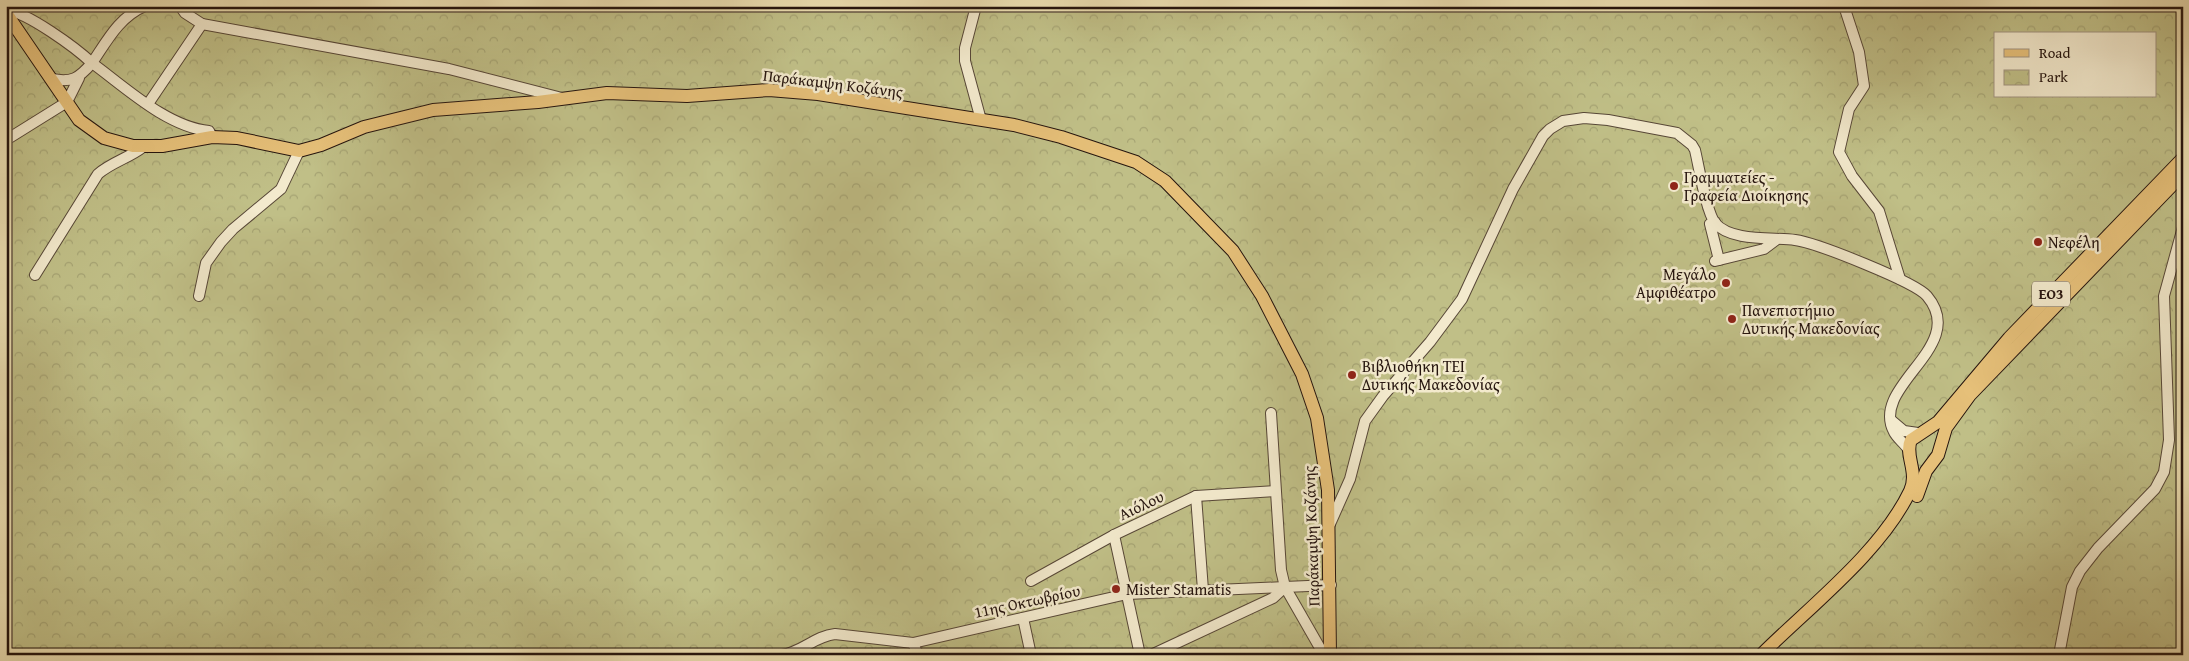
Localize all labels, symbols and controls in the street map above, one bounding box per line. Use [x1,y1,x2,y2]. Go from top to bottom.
legend [1994,32,2156,98]
text: Road [2039,42,2070,63]
street label: Παράκαμψη Κοζάνης [762,63,905,104]
text: Park [2039,66,2068,87]
place label: Γραμματείες - Γραφεία Διοίκησης [1684,165,1809,207]
marker: Γραμματείες - Γραφεία Διοίκησης [1668,180,1680,192]
place label: Νεφέλη [2048,230,2100,254]
marker: Νεφέλη [2032,236,2044,248]
place label: Μεγάλο Αμφιθέατρο [1636,262,1716,304]
marker: Μεγάλο Αμφιθέατρο [1720,277,1732,289]
road number: ΕΟ3 [2032,282,2070,306]
place label: Πανεπιστήμιο Δυτικής Μακεδονίας [1742,298,1880,340]
marker: Πανεπιστήμιο Δυτικής Μακεδονίας [1726,313,1738,325]
place label: Βιβλιοθήκη ΤΕΙ Δυτικής Μακεδονίας [1362,354,1500,396]
marker: Βιβλιοθήκη ΤΕΙ Δυτικής Μακεδονίας [1346,369,1358,381]
street label: Παράκαμψη Κοζάνης [1297,465,1325,607]
street label: Αιόλου [1114,484,1168,526]
place label: Mister Stamatis [1126,577,1231,601]
street label: 11ης Οκτωβρίου [972,578,1082,624]
marker: Mister Stamatis [1110,583,1122,595]

